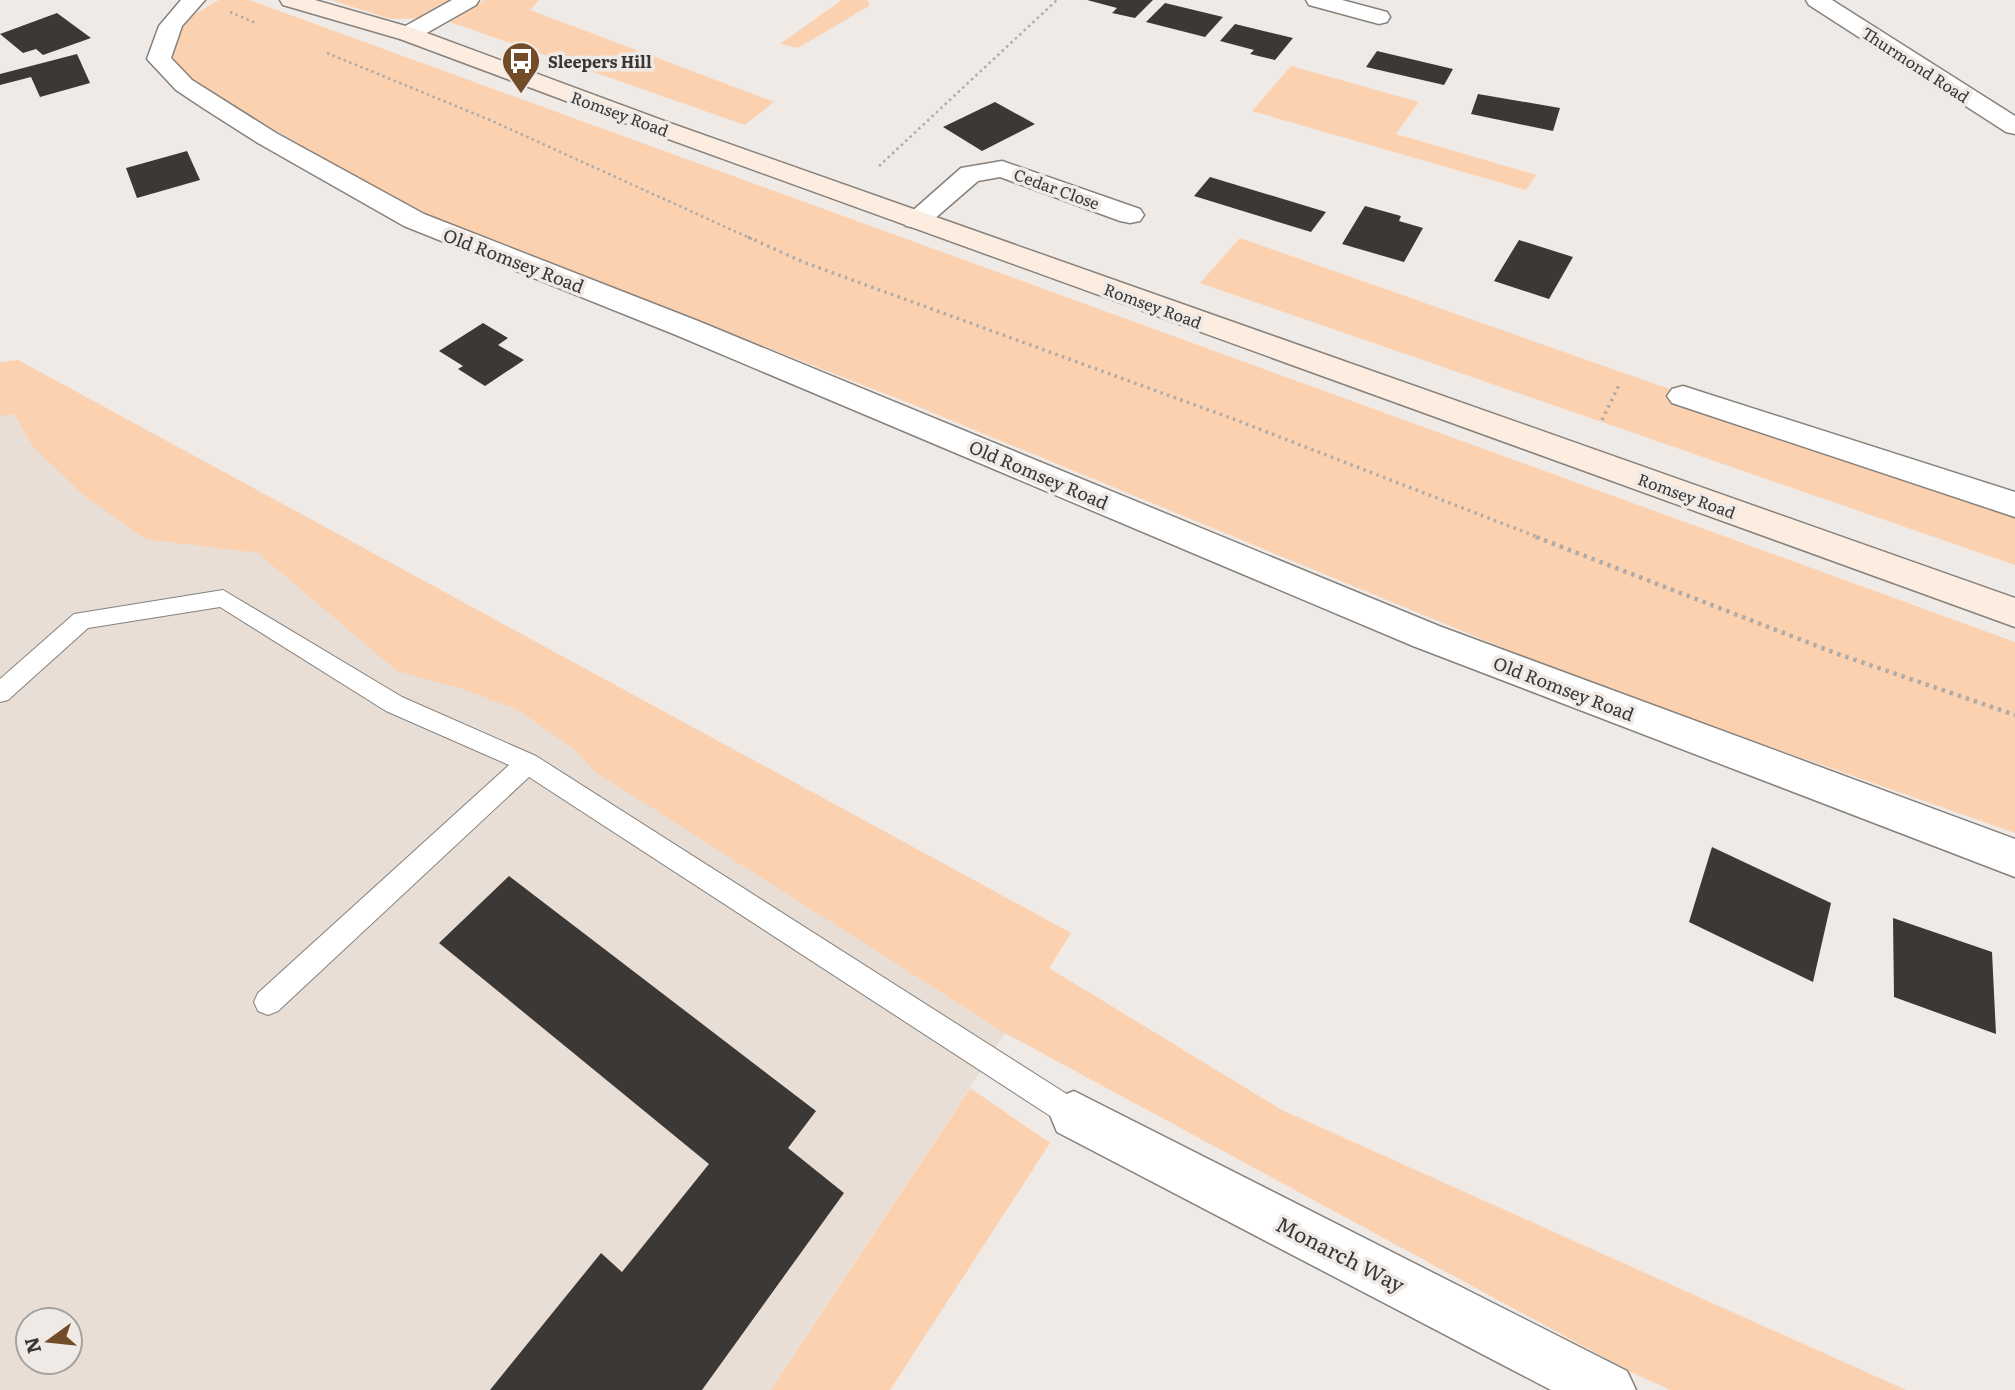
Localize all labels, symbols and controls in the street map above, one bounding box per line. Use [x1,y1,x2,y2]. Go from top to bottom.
street label: Thurmond Road [1857,20,1975,108]
bus stop icon: Sleepers Hill [500,40,542,95]
place label: Sleepers Hill [548,49,652,73]
street label: Romsey Road [568,84,672,142]
street label: Cedar Close [1011,161,1103,215]
street label: Old Romsey Road [440,221,588,299]
street label: Romsey Road [1101,276,1205,334]
street label: Old Romsey Road [965,432,1113,516]
street label: Romsey Road [1635,466,1739,524]
street label: Old Romsey Road [1490,649,1638,727]
street label: Monarch Way [1271,1207,1412,1299]
north arrow [14,1306,84,1376]
text: N [16,1334,47,1357]

